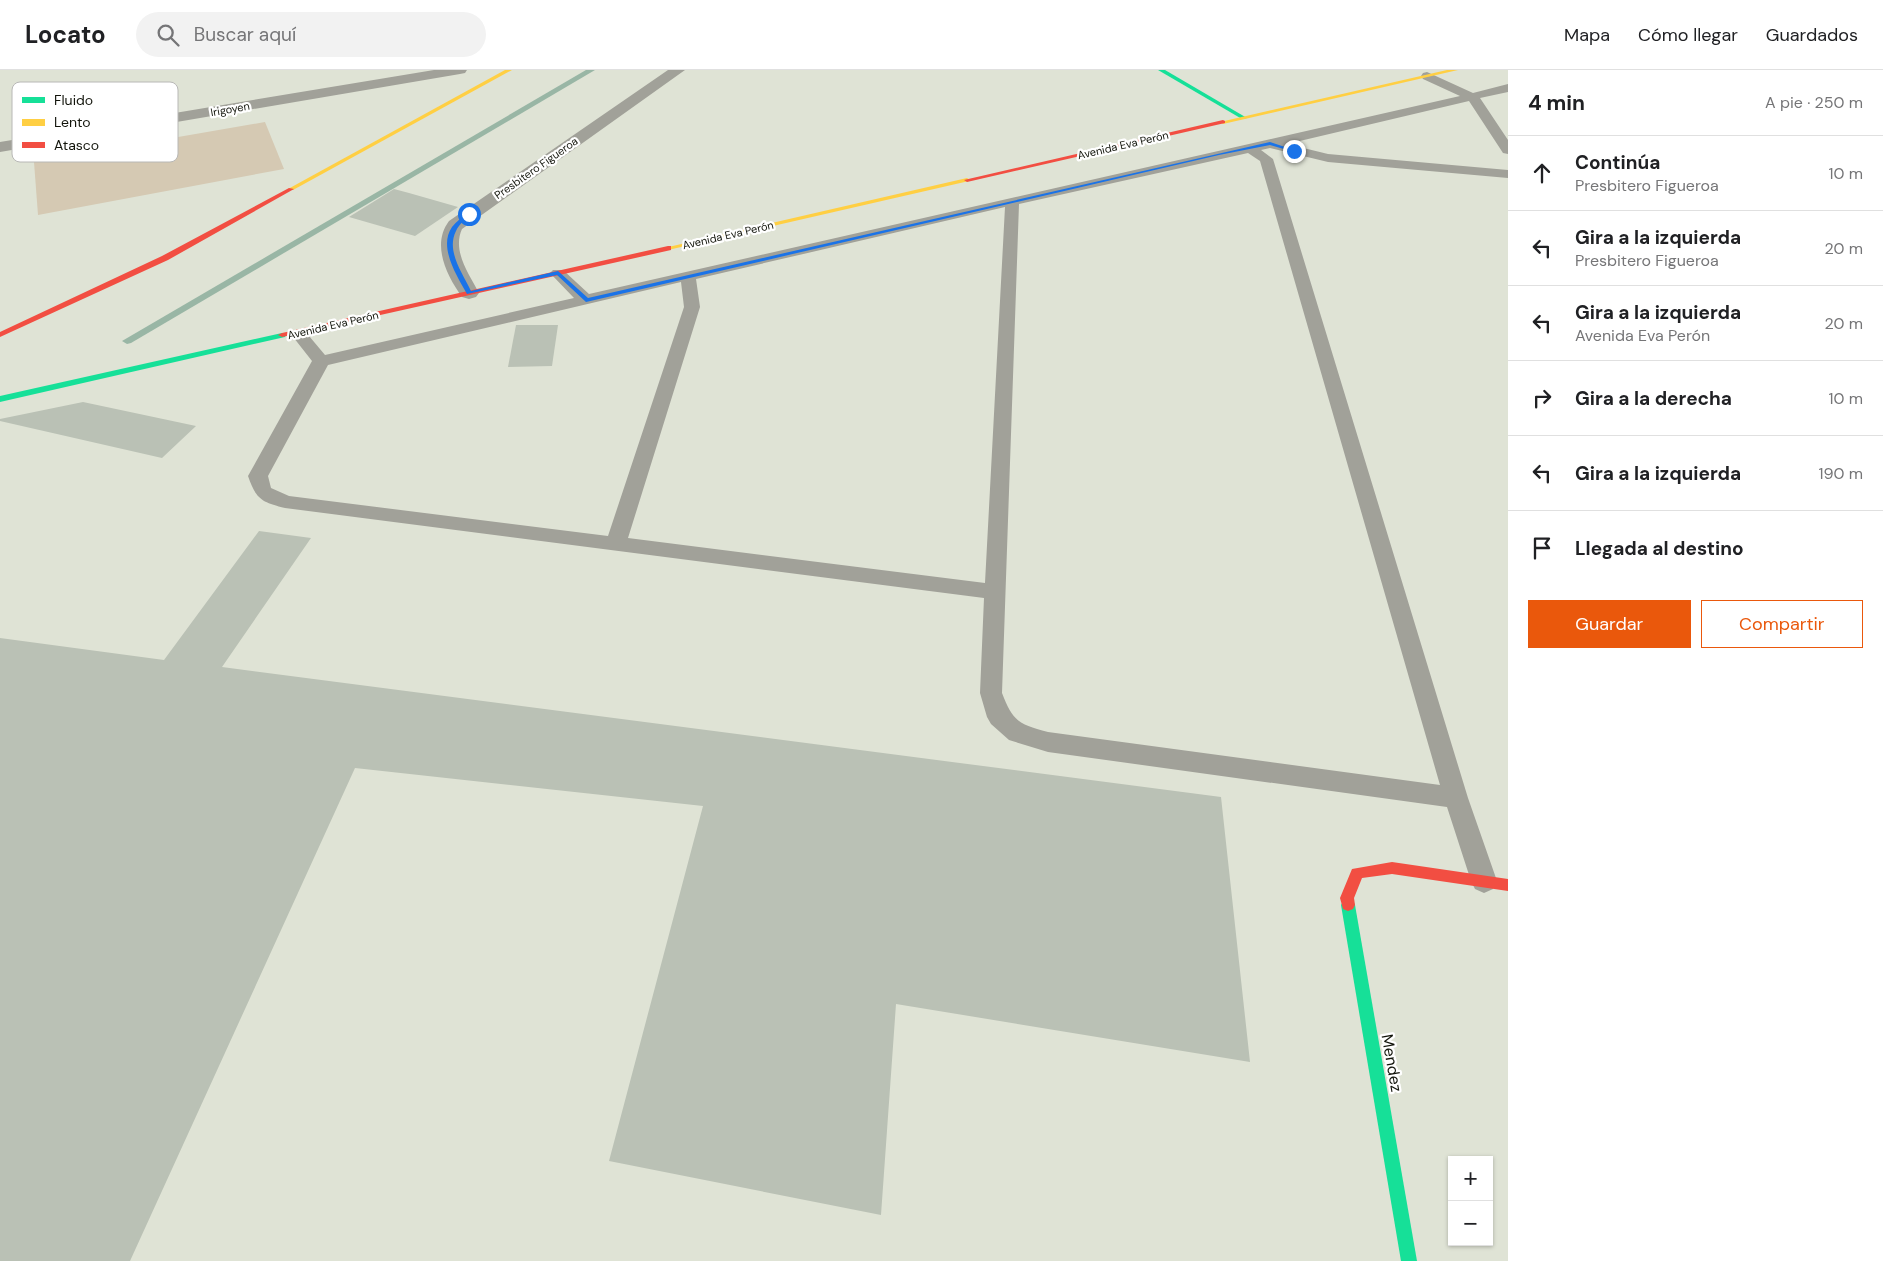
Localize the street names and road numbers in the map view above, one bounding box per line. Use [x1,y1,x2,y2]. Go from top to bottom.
street label: Irigoyen [209,99,251,119]
street label: Avenida Eva Perón [1076,128,1170,162]
street label: Presbitero Figueroa [492,134,581,202]
street label: Avenida Eva Perón [681,218,775,252]
street label: Avenida Eva Perón [286,308,380,342]
street label: Mendez [1377,1033,1407,1093]

